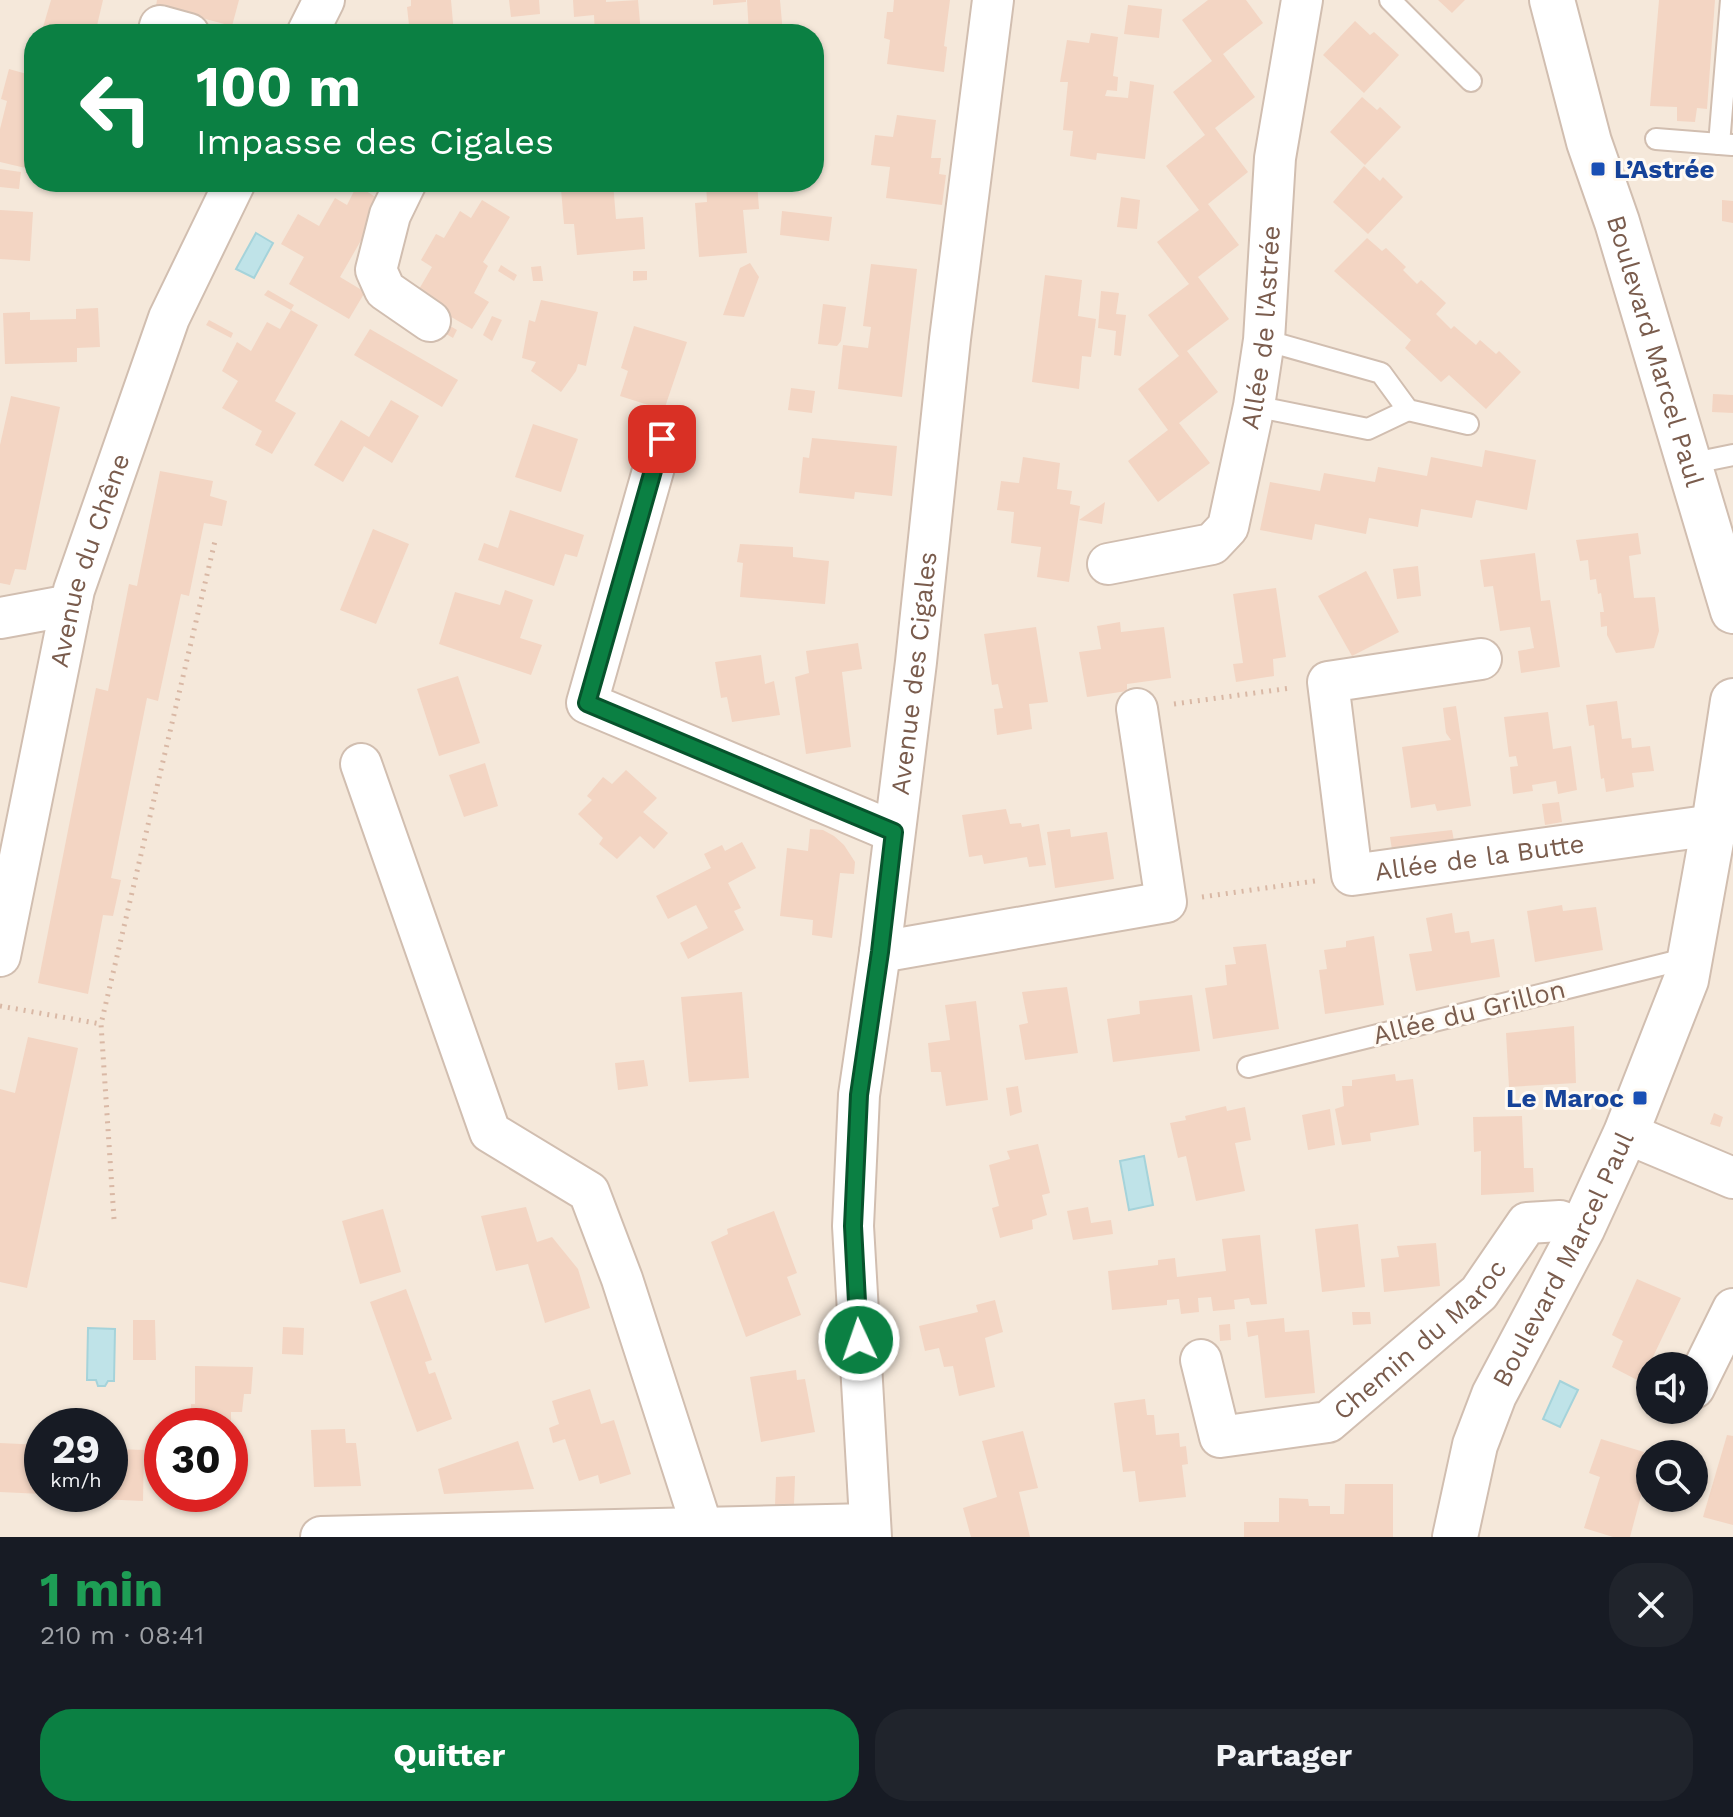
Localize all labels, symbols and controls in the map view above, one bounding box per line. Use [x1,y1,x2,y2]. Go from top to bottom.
text: 100 m [196,54,361,120]
icon: left [64,56,168,160]
text: Impasse des Cigales [196,121,554,163]
place label: L’Astrée [1614,154,1715,184]
marker: L’Astrée [1589,160,1607,178]
street label: Boulevard Marcel Paul [1601,212,1710,490]
street label: Allée de l'Astrée [1234,225,1286,432]
pin [628,405,696,473]
icon: arrive [640,417,684,461]
street label: Avenue du Chêne [44,449,136,670]
street label: Avenue des Cigales [885,550,943,797]
street label: Allée de la Butte [1373,828,1586,887]
street label: Allée du Grillon [1370,974,1568,1050]
place label: Le Maroc [1506,1083,1624,1113]
marker: Le Maroc [1631,1089,1649,1107]
street label: Boulevard Marcel Paul [1486,1127,1640,1392]
street label: Chemin du Maroc [1327,1254,1512,1426]
position arrow [817,1298,901,1382]
map controls [1636,1352,1708,1512]
button: sound [1636,1352,1708,1424]
speed limit sign: 30 [144,1408,248,1512]
text: 29 [52,1426,100,1473]
button: search [1636,1440,1708,1512]
text: km/h [50,1468,102,1492]
text: 1 min [40,1561,163,1618]
button: close [1609,1563,1693,1647]
text: 210 m · 08:41 [40,1620,204,1650]
button: Quitter [40,1709,859,1801]
button: Partager [875,1709,1693,1801]

